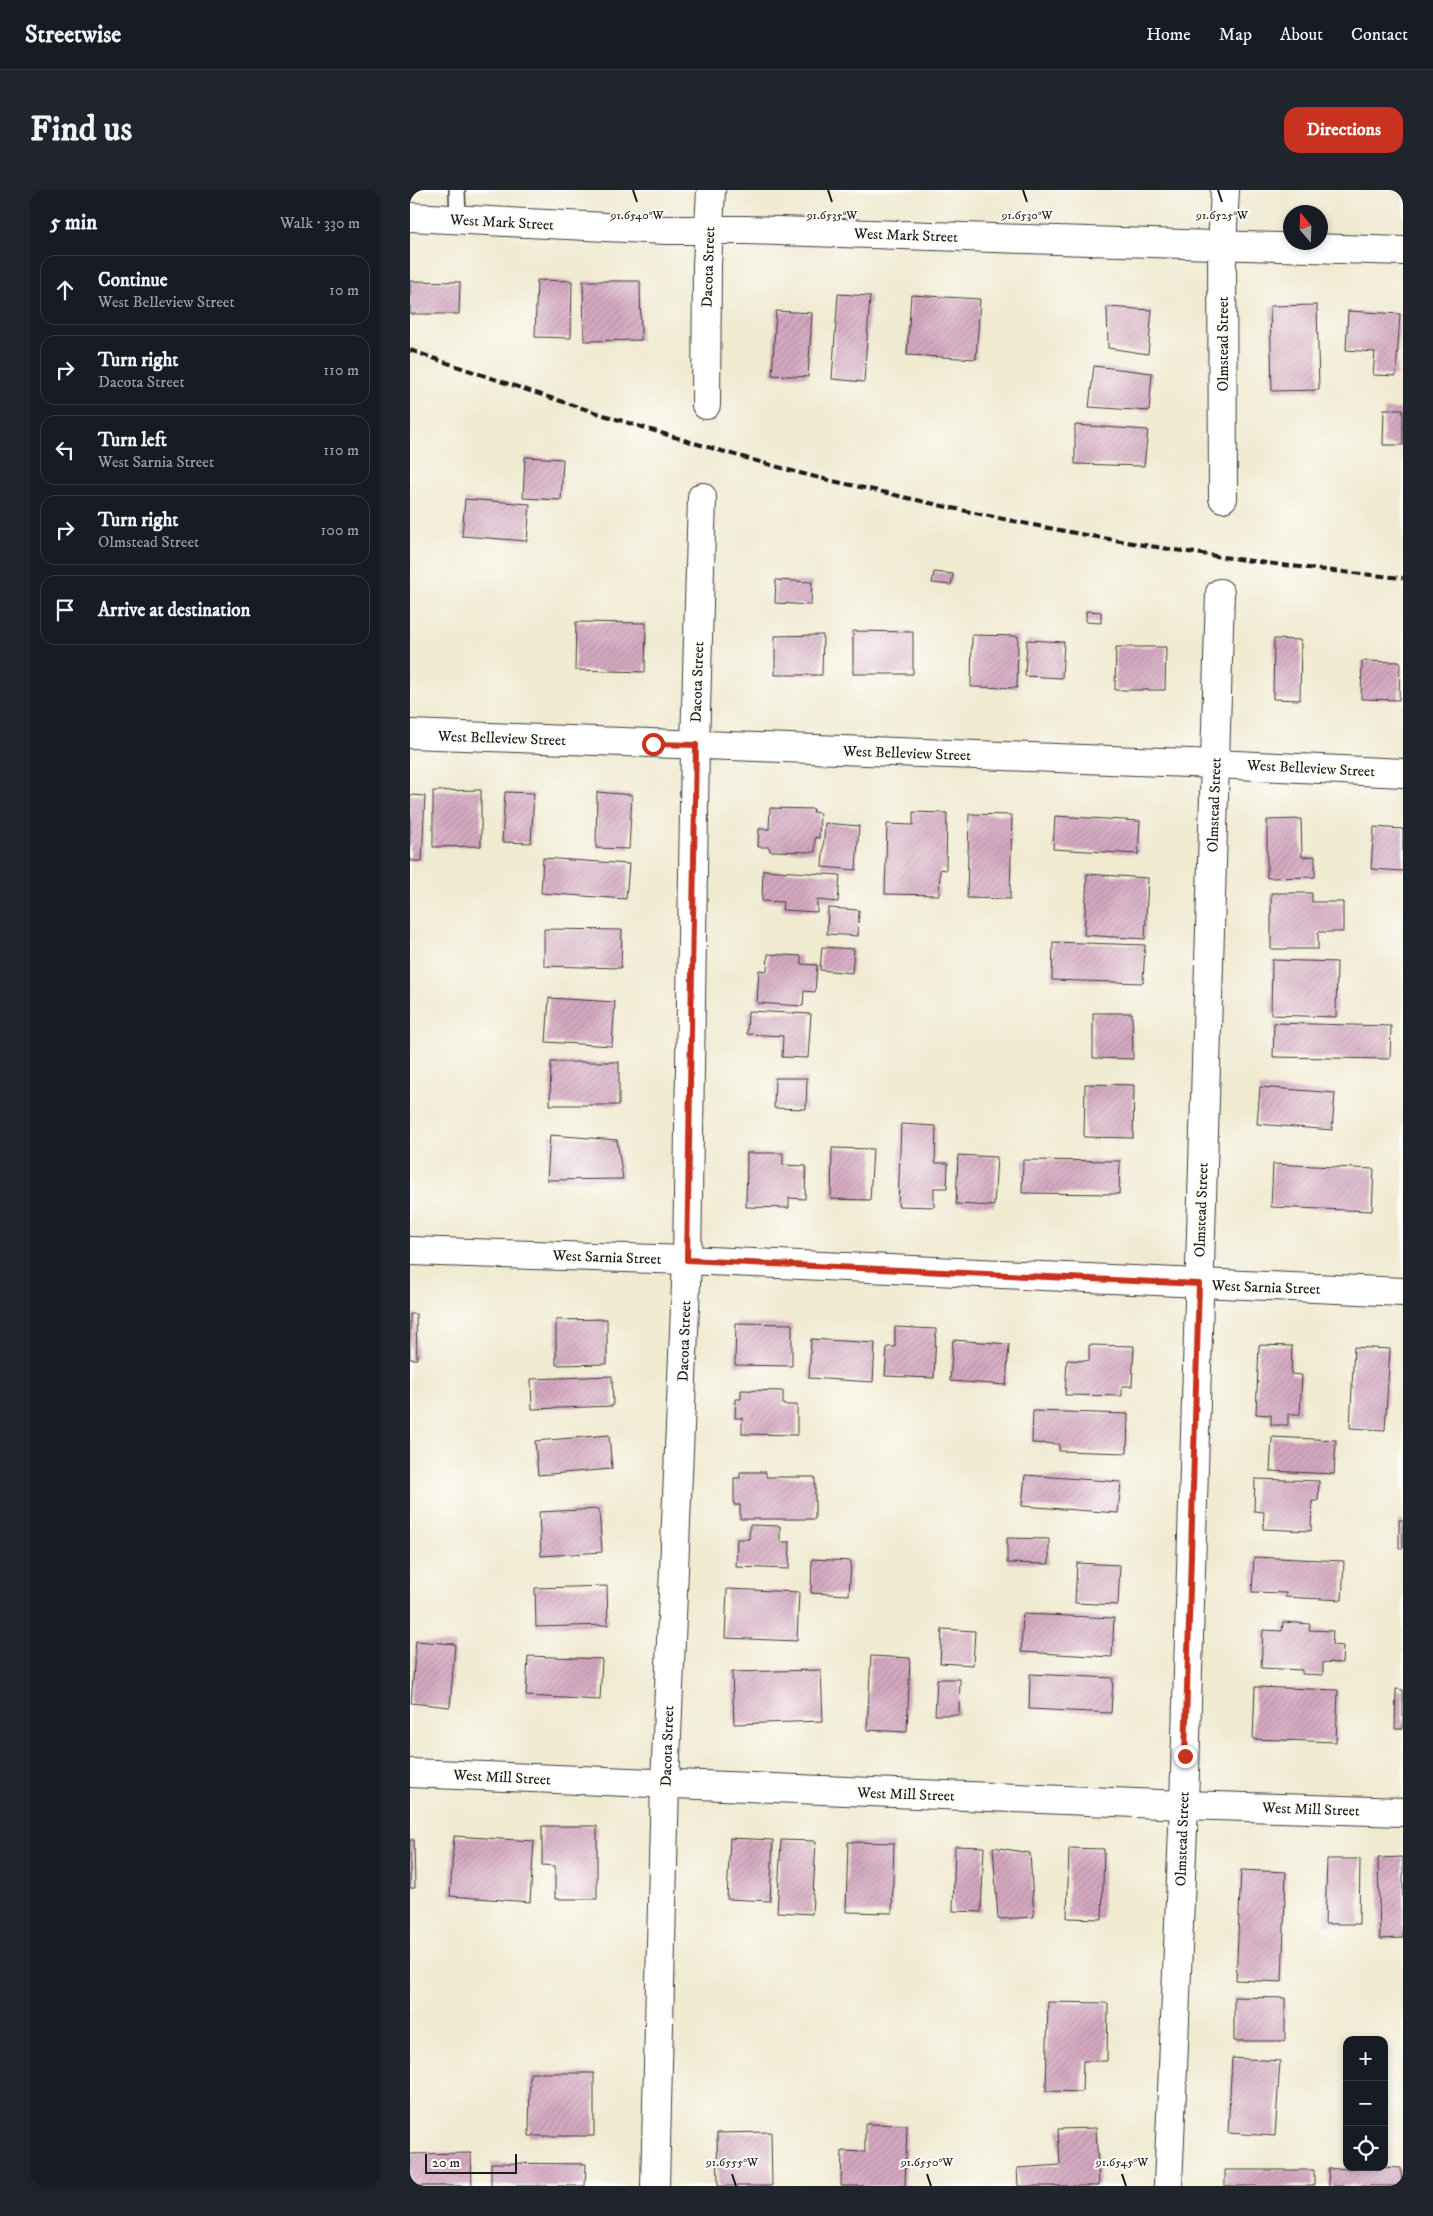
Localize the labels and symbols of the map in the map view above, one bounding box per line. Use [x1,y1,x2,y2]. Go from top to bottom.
north arrow [1283,205,1328,250]
text: 91.6540°W [610,208,664,223]
text: 91.6535°W [806,208,858,223]
text: 91.6530°W [1000,208,1054,223]
text: 91.6525°W [1195,208,1249,223]
street label: West Mark Street [449,210,555,235]
street label: West Mark Street [853,224,958,247]
street label: Dacota Street [698,226,719,308]
street label: Olmstead Street [1214,296,1233,391]
street label: Dacota Street [687,641,708,723]
street label: West Belleview Street [437,727,567,750]
route start [642,733,665,756]
street label: West Belleview Street [842,742,972,765]
street label: West Belleview Street [1246,756,1376,781]
street label: Olmstead Street [1203,757,1226,853]
street label: Olmstead Street [1190,1162,1213,1258]
street label: West Sarnia Street [551,1246,662,1269]
street label: West Sarnia Street [1210,1276,1321,1299]
street label: Dacota Street [674,1300,695,1382]
street label: Dacota Street [657,1705,678,1787]
route end [1174,1745,1197,1768]
street label: West Mill Street [452,1765,551,1790]
street label: West Mill Street [856,1783,955,1806]
street label: Olmstead Street [1171,1791,1194,1887]
street label: West Mill Street [1261,1798,1360,1821]
scale bar [425,2151,518,2174]
text: 91.6555°W [705,2155,759,2170]
text: 91.6550°W [900,2155,954,2170]
text: 91.6545°W [1095,2155,1149,2170]

